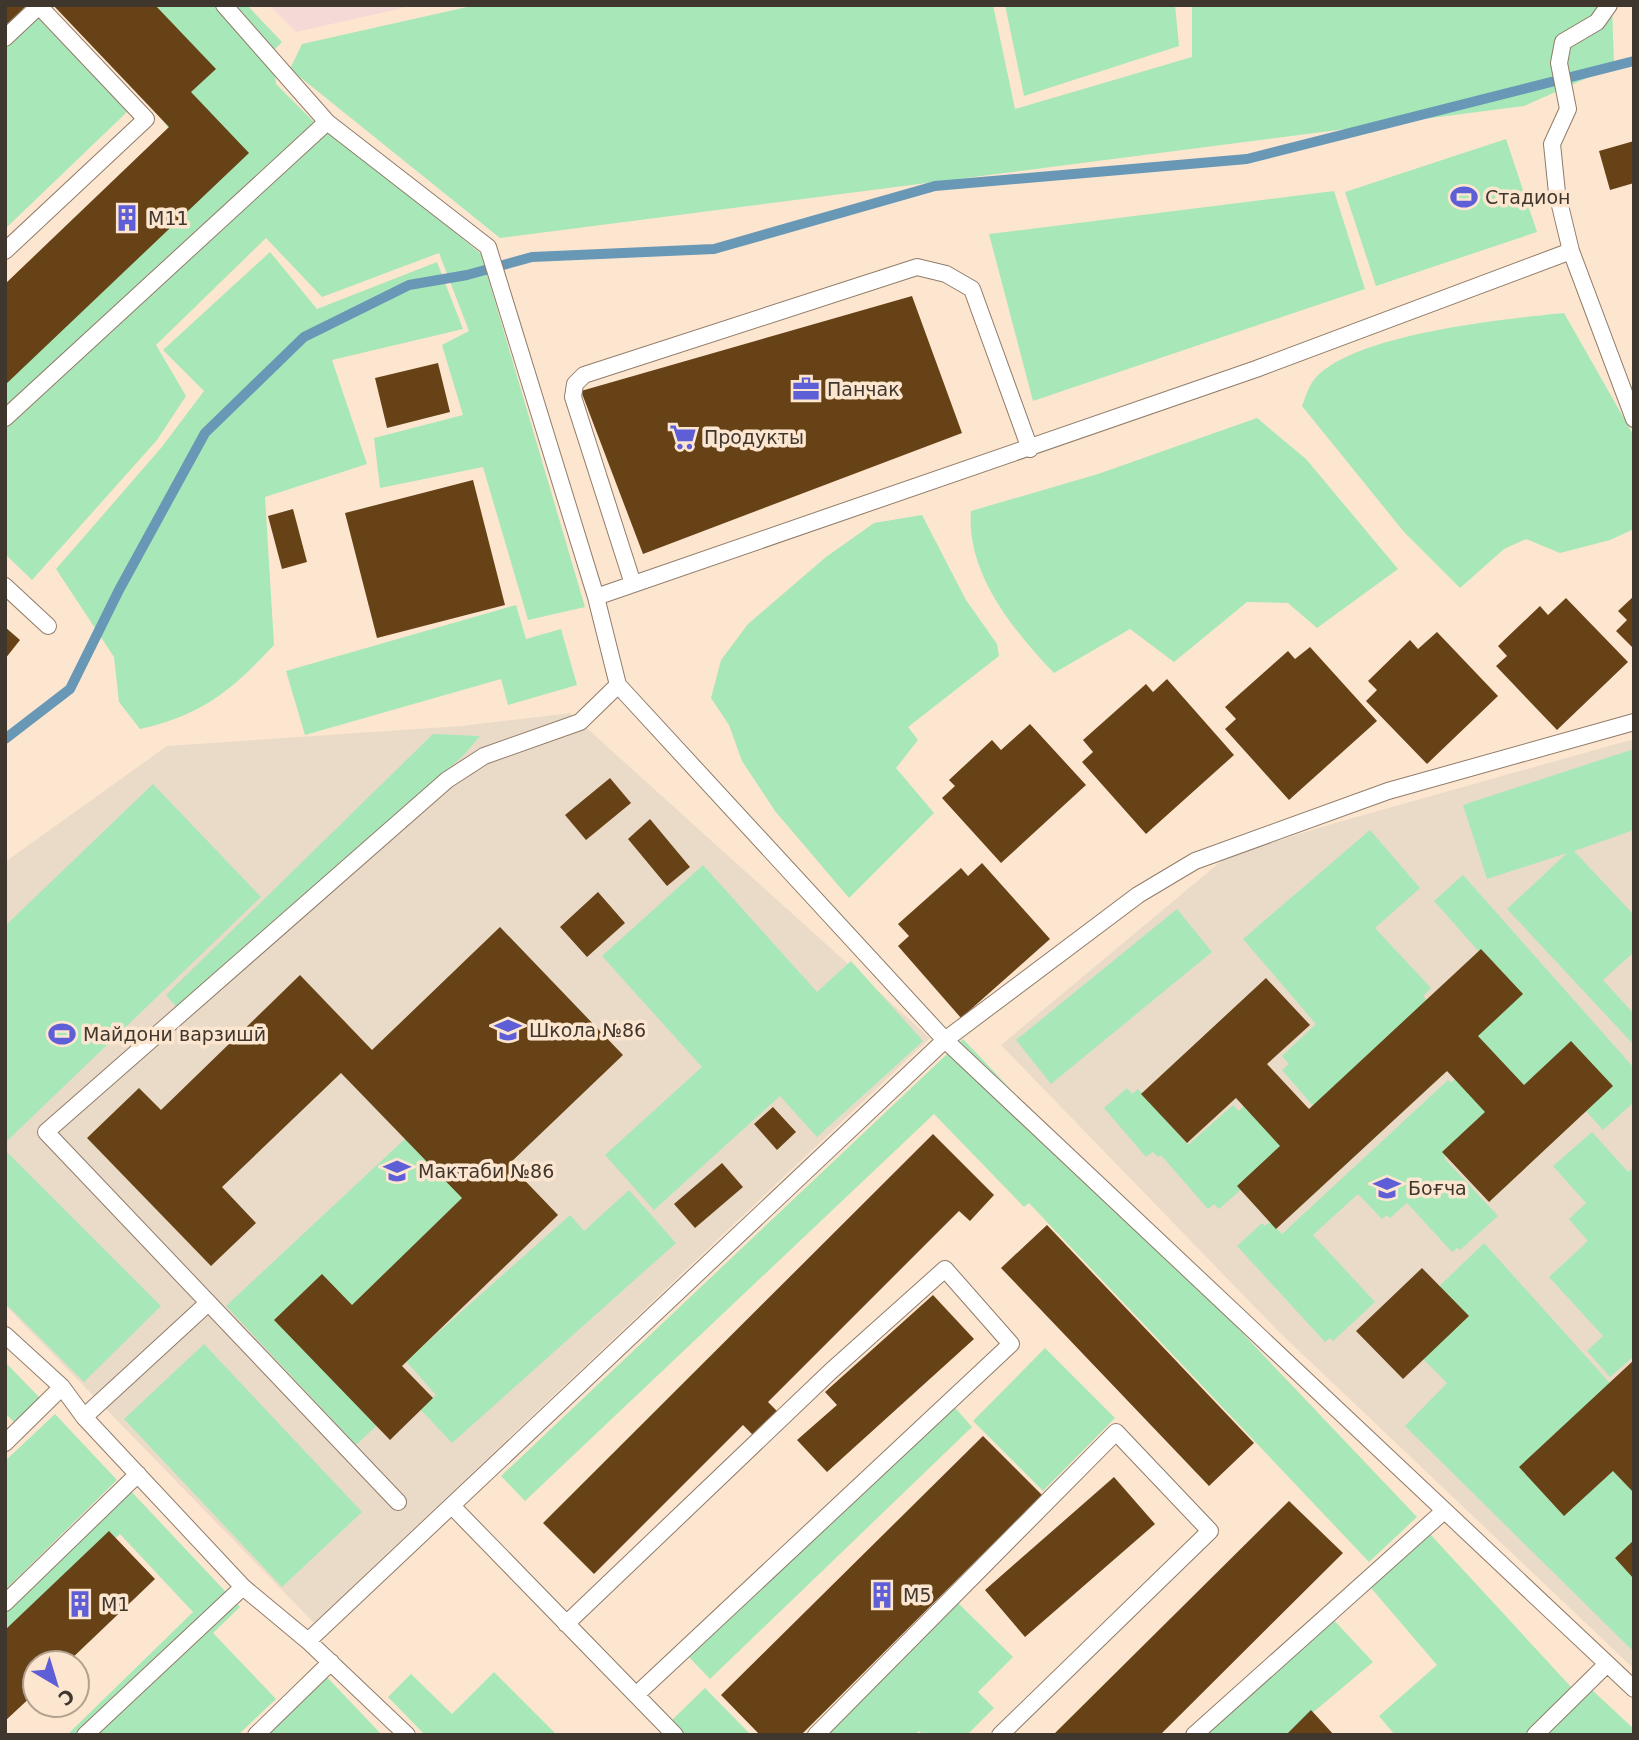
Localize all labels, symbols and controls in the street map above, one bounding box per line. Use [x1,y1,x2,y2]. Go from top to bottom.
sports icon: Стадион [1449,182,1479,212]
place label: Стадион [1485,186,1571,208]
building icon: M11 [112,203,142,233]
place label: M11 [148,207,189,229]
office icon: Панчак [791,374,821,404]
place label: Панчак [827,378,900,400]
supermarket icon: Продукты [668,422,698,452]
place label: Продукты [704,426,804,448]
school or university icon: Школа №86 [493,1015,523,1045]
sports icon: Майдони варзишӣ [47,1019,77,1049]
place label: Школа №86 [529,1019,646,1041]
place label: Майдони варзишӣ [83,1023,266,1045]
school or university icon: Мактаби №86 [382,1156,412,1186]
place label: Мактаби №86 [418,1160,554,1182]
school or university icon: Боғча [1372,1173,1402,1203]
place label: Боғча [1408,1177,1467,1199]
building icon: М5 [867,1580,897,1610]
place label: М5 [903,1584,931,1606]
building icon: M1 [65,1589,95,1619]
place label: M1 [101,1593,129,1615]
north arrow [21,1649,91,1719]
text: С [54,1684,79,1710]

